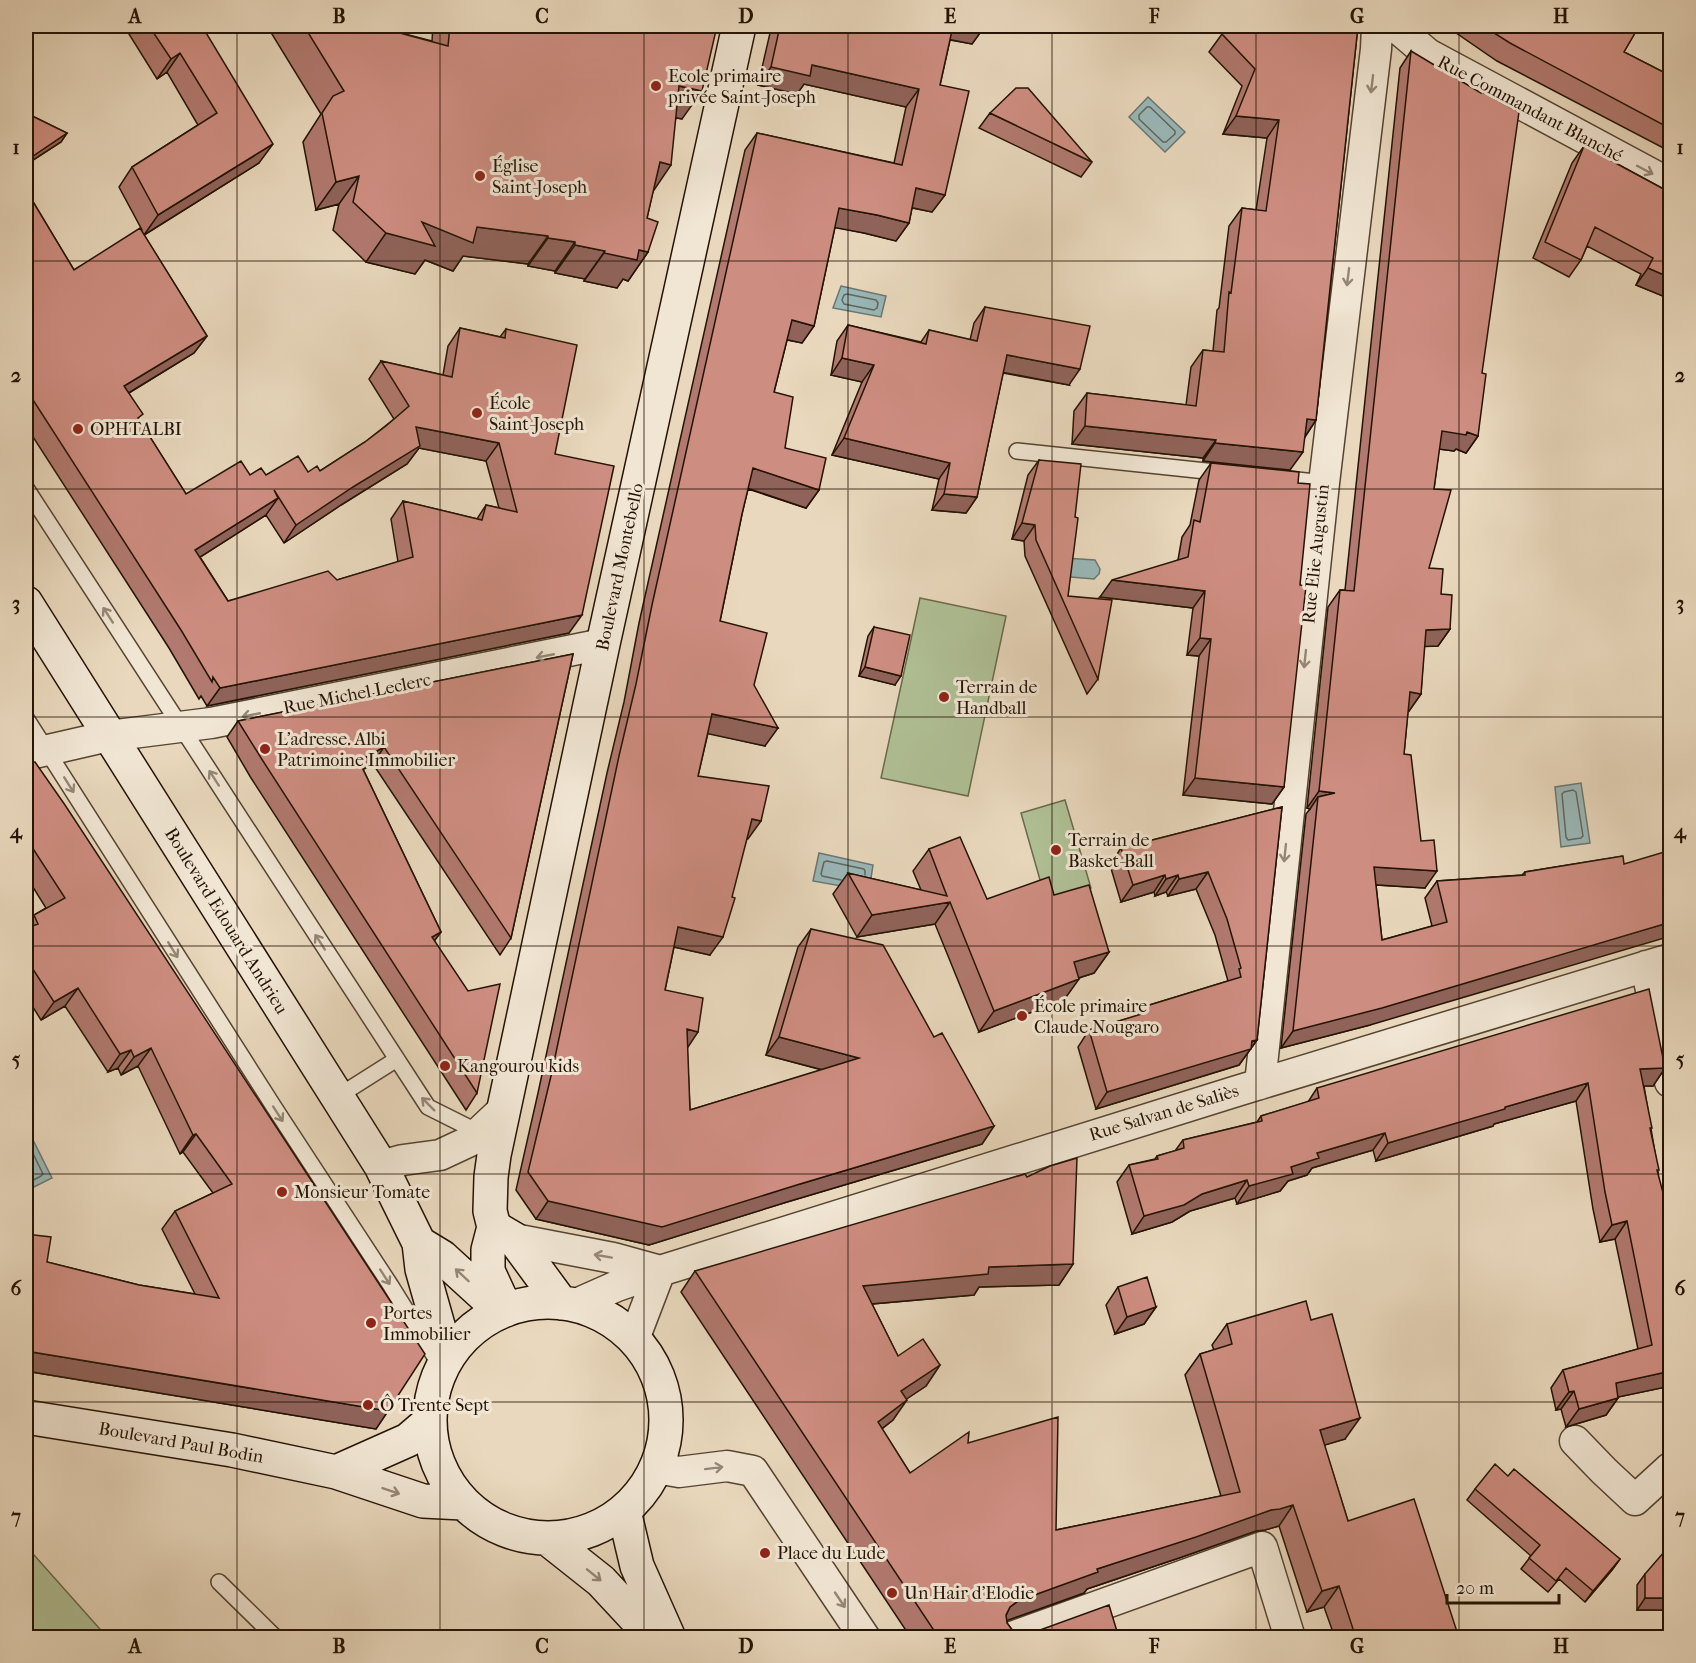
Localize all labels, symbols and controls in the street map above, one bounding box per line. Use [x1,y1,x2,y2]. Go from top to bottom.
text: A [127,5,143,28]
text: B [332,5,346,28]
text: C [535,5,549,28]
text: D [738,5,754,28]
text: E [944,5,956,28]
text: F [1148,5,1160,28]
text: G [1350,5,1364,28]
text: H [1553,5,1569,28]
street label: Rue Commandant Blanché [1434,51,1626,167]
place label: Ecole primaire privée Saint-Joseph [667,66,816,108]
one-way arrow [1366,73,1377,93]
marker: Ecole primaire privée Saint-Joseph [649,79,663,93]
text: 1 [12,136,20,159]
text: 1 [1676,136,1684,159]
place label: Église Saint-Joseph [492,155,587,198]
one-way arrow [1636,164,1653,176]
marker: Église Saint-Joseph [473,169,487,183]
one-way arrow [1343,267,1354,287]
text: 2 [11,364,21,387]
text: 2 [1675,364,1685,387]
place label: École Saint-Joseph [489,392,584,435]
marker: École Saint-Joseph [470,406,484,420]
place label: OPHTALBI [90,419,182,440]
marker: OPHTALBI [71,422,85,436]
street label: Boulevard Montebello [592,481,648,653]
street label: Rue Elie Augustin [1298,483,1334,625]
text: 3 [12,592,20,615]
text: 3 [1676,592,1684,615]
one-way arrow [102,607,114,624]
one-way arrow [1299,648,1310,668]
one-way arrow [536,650,555,662]
street label: Rue Michel Leclerc [281,669,433,719]
place label: Terrain de Handball [956,677,1038,719]
marker: Terrain de Handball [937,690,951,704]
one-way arrow [242,710,262,721]
place label: L'adresse. Albi Patrimoine Immobilier [277,729,455,771]
marker: L'adresse. Albi Patrimoine Immobilier [258,742,272,756]
one-way arrow [208,770,220,787]
one-way arrow [63,776,75,793]
text: 4 [9,820,23,844]
text: 4 [1673,820,1687,844]
street label: Boulevard Edouard Andrieu [160,824,292,1018]
place label: Terrain de Basket-Ball [1068,830,1154,872]
one-way arrow [1279,842,1290,862]
marker: Terrain de Basket-Ball [1049,843,1063,857]
one-way arrow [314,934,326,951]
one-way arrow [167,941,180,958]
place label: École primaire Claude Nougaro [1034,995,1159,1038]
marker: École primaire Claude Nougaro [1015,1009,1029,1023]
text: 5 [12,1048,21,1071]
text: 5 [1676,1048,1685,1071]
place label: Kangourou kids [457,1056,580,1077]
marker: Kangourou kids [438,1059,452,1073]
street label: Rue Salvan de Saliès [1087,1080,1242,1146]
one-way arrow [421,1097,436,1112]
one-way arrow [272,1105,284,1122]
place label: Monsieur Tomate [294,1182,430,1203]
marker: Monsieur Tomate [275,1185,289,1199]
one-way arrow [594,1250,613,1261]
one-way arrow [379,1268,391,1285]
one-way arrow [455,1268,470,1282]
text: 6 [11,1277,23,1300]
text: 6 [1675,1277,1687,1300]
place label: Portes Immobilier [383,1303,471,1345]
marker: Portes Immobilier [364,1316,378,1330]
place label: Ô Trente Sept [380,1393,490,1416]
marker: Ô Trente Sept [361,1398,375,1412]
street label: Boulevard Paul Bodin [97,1418,266,1468]
one-way arrow [704,1462,724,1473]
one-way arrow [381,1486,400,1497]
text: 7 [10,1505,21,1528]
text: 7 [1674,1505,1685,1528]
place label: Place du Lude [777,1543,885,1564]
marker: Place du Lude [758,1546,772,1560]
scale bar [1447,1567,1560,1605]
one-way arrow [586,1568,601,1582]
text: 20 m [1456,1578,1494,1599]
place label: Un Hair d'Elodie [904,1583,1034,1604]
marker: Un Hair d'Elodie [885,1586,899,1600]
one-way arrow [834,1591,846,1608]
text: A [127,1635,143,1658]
text: B [332,1635,346,1658]
text: C [535,1635,549,1658]
text: D [738,1635,754,1658]
text: E [944,1635,956,1658]
text: F [1148,1635,1160,1658]
text: G [1350,1635,1364,1658]
text: H [1553,1635,1569,1658]

